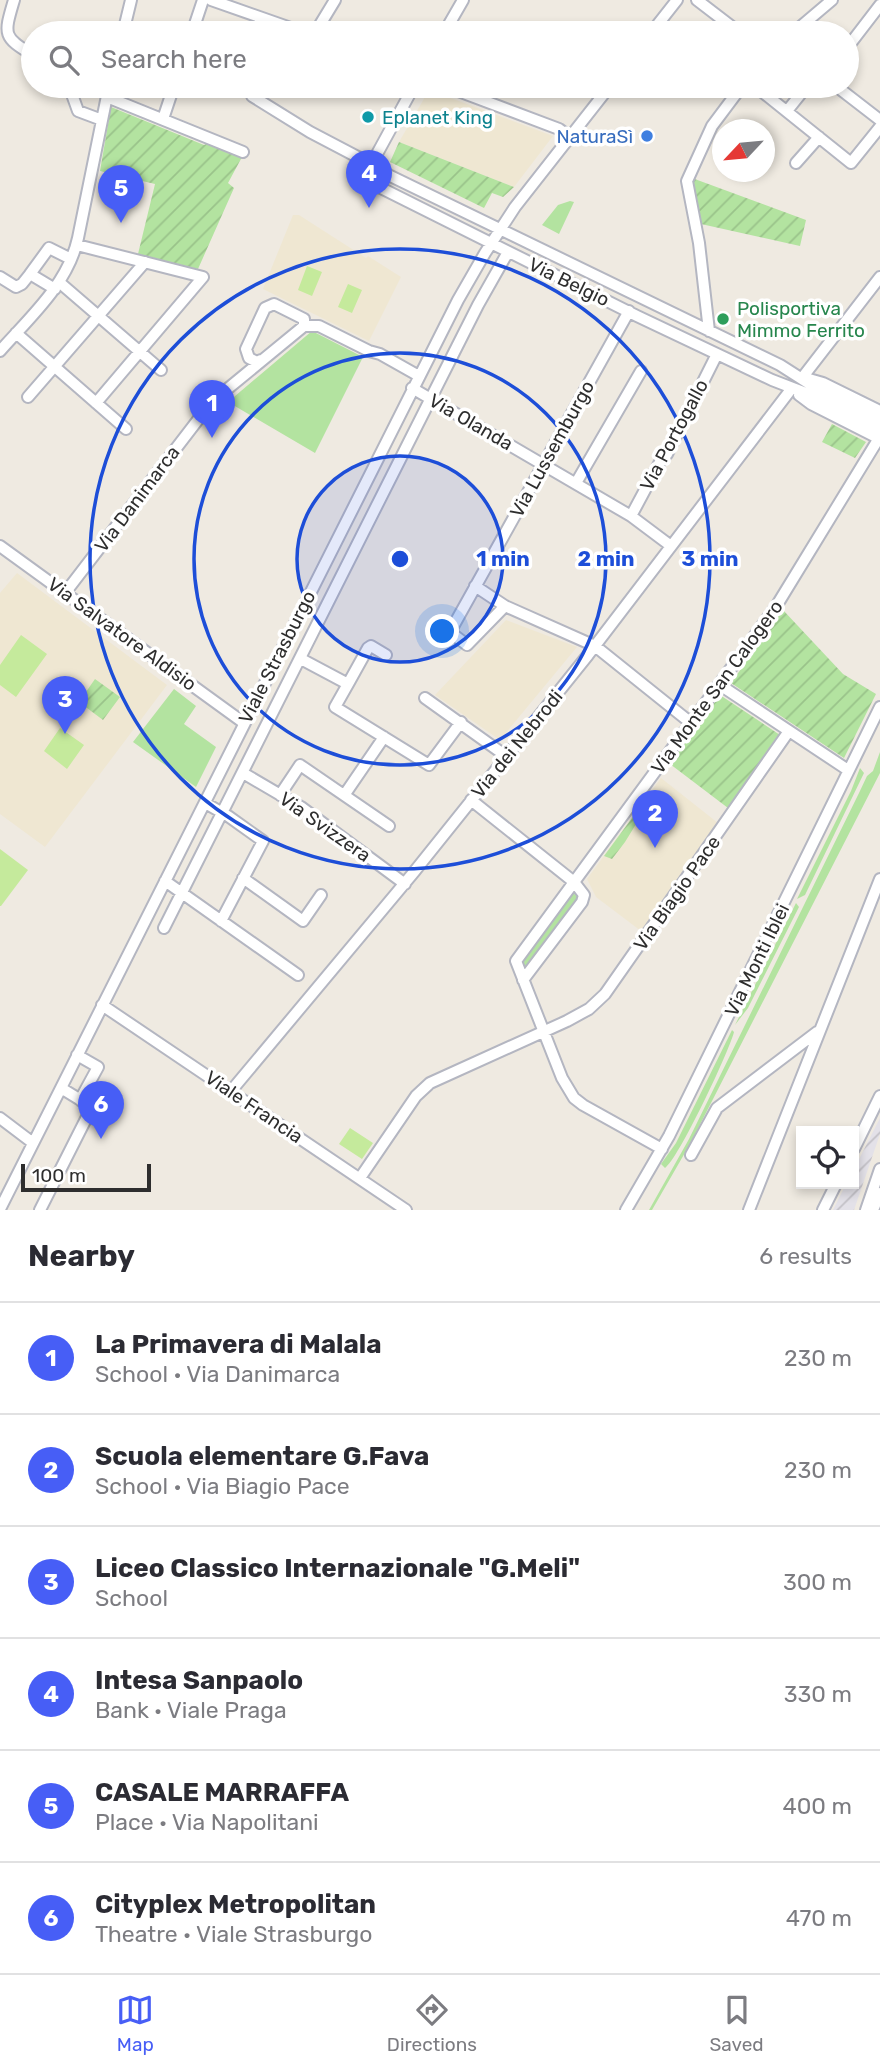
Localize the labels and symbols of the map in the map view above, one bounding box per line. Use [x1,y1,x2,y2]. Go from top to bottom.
place label: Eplanet King [382,106,493,129]
marker: Eplanet King [360,109,376,125]
north arrow [712,119,775,182]
place label: NaturaSì [557,125,633,148]
marker: NaturaSì [639,128,655,144]
pin: 4 [346,150,392,208]
pin: 5 [98,165,144,223]
street label: Via Belgio [525,253,613,311]
place label: Polisportiva Mimmo Ferrito [737,297,865,342]
marker: Polisportiva Mimmo Ferrito [715,311,731,327]
street label: Via Portogallo [635,375,713,495]
street label: Via Lussemburgo [505,377,599,521]
pin: 1 [189,380,235,438]
street label: Via Olanda [425,389,517,455]
street label: Via Danimarca [90,441,184,557]
text: 1 min [476,546,530,571]
text: 2 min [578,546,634,571]
text: 3 min [681,546,739,571]
centre of rings [388,547,412,571]
street label: Via Salvatore Aldisio [43,572,201,696]
street label: Viale Strasburgo [234,587,320,727]
street label: Via Monte San Calogero [646,596,788,778]
your location [425,614,459,648]
pin: 3 [42,676,88,734]
street label: Via dei Nebrodi [466,685,568,803]
street label: Via Svizzera [275,787,375,867]
pin: 2 [632,790,678,848]
street label: Via Biagio Pace [629,831,725,955]
street label: Via Monti Iblei [720,900,794,1020]
street label: Viale Francia [201,1066,307,1148]
pin: 6 [78,1081,124,1139]
scale bar [21,1161,150,1193]

